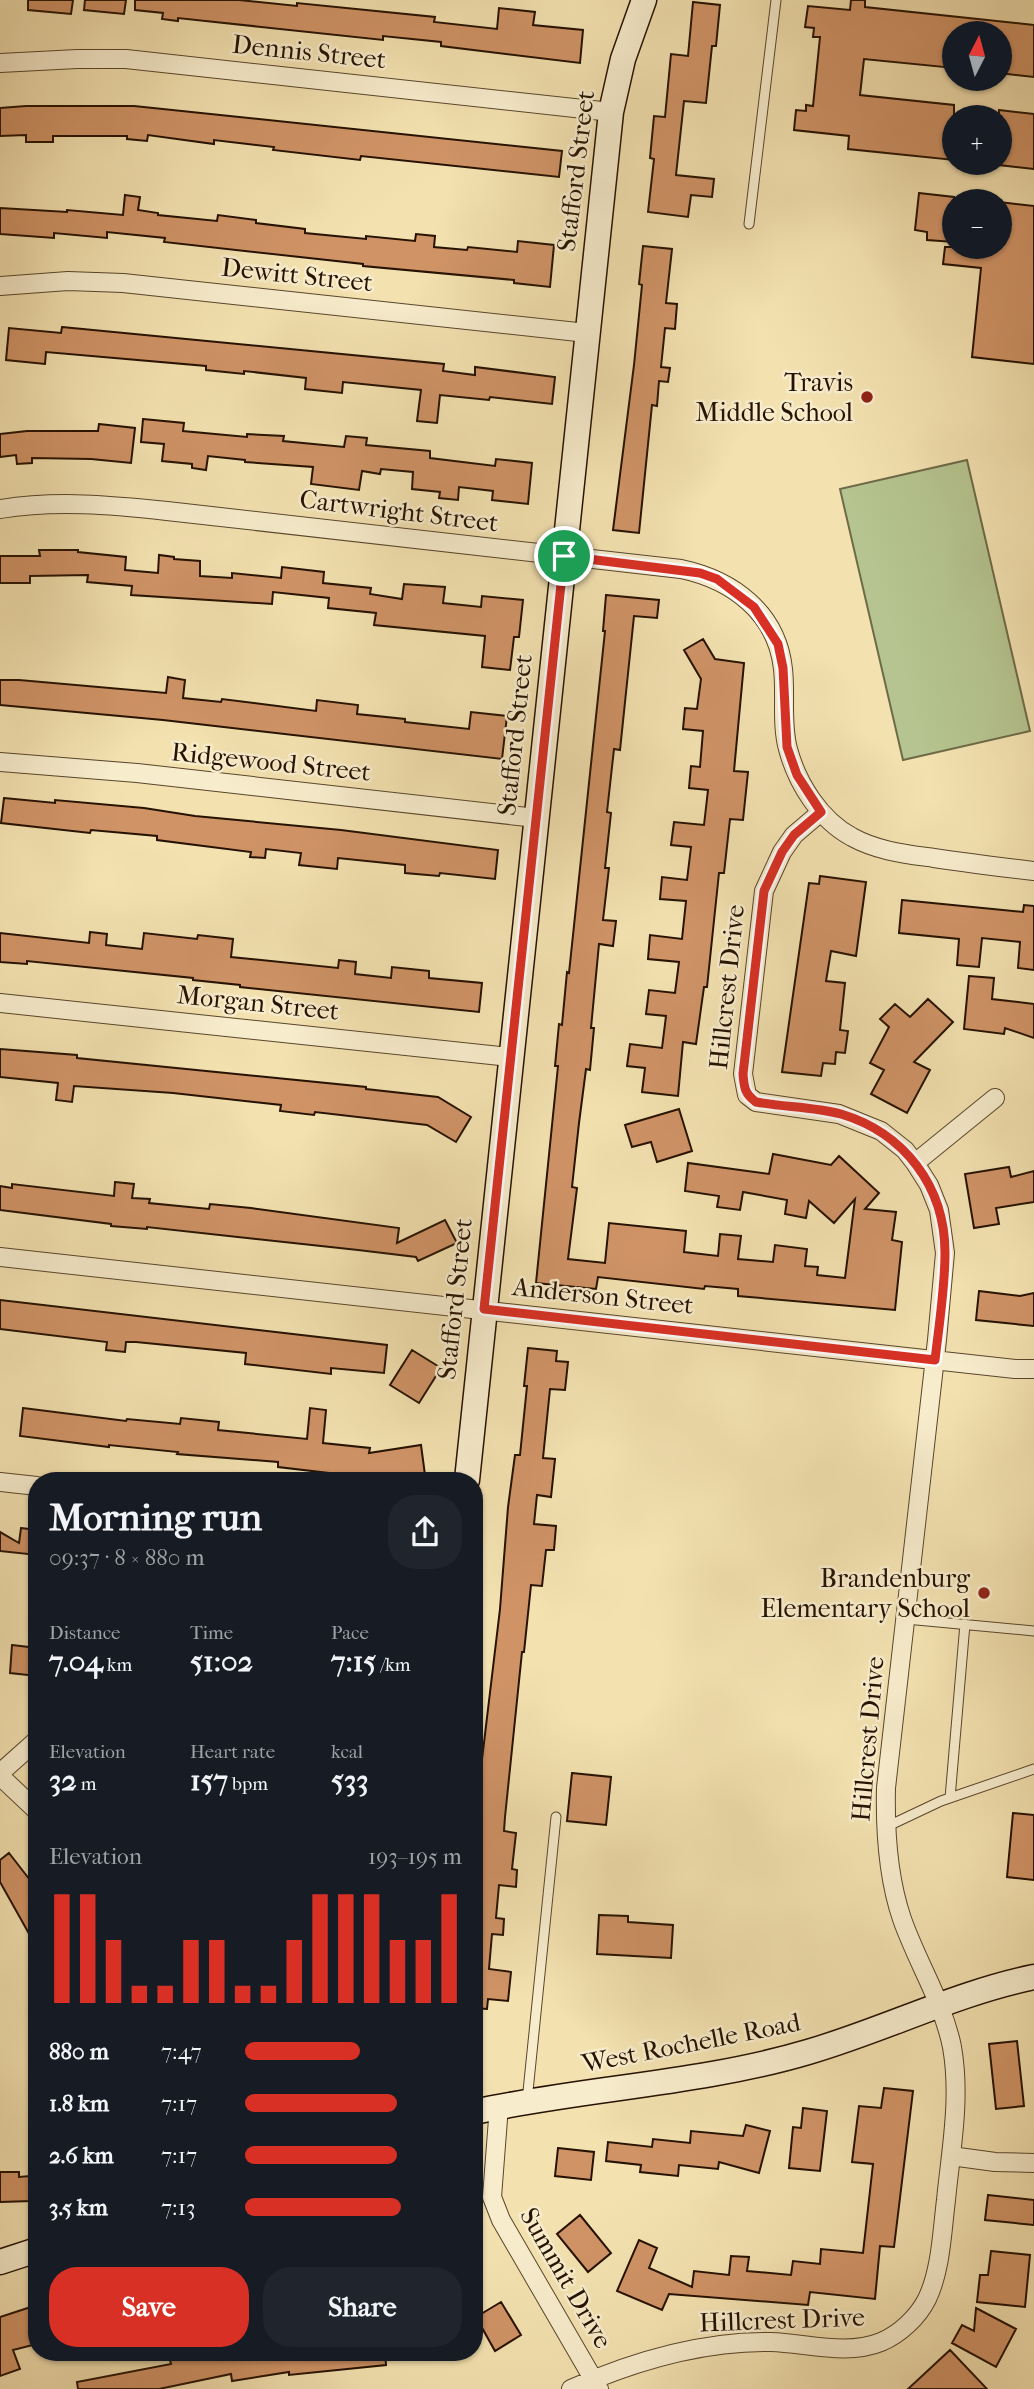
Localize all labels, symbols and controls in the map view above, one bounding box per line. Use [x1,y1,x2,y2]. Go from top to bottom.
north arrow [942,21,1012,91]
map controls [942,21,1012,259]
street label: Dennis Street [231,29,388,76]
street label: Stafford Street [551,88,601,253]
button: + [942,105,1012,175]
button: − [942,189,1012,259]
street label: Dewitt Street [220,252,375,298]
place label: Travis Middle School [695,367,853,428]
marker: Travis Middle School [859,389,875,405]
street label: Cartwright Street [298,483,501,539]
pin [534,526,594,586]
icon: arrive [545,537,583,575]
street label: Stafford Street [491,652,539,817]
street label: Ridgewood Street [170,736,373,788]
street label: Hillcrest Drive [703,903,751,1071]
street label: Morgan Street [176,979,341,1027]
street label: Stafford Street [431,1216,479,1381]
street label: Anderson Street [510,1271,696,1321]
text: Morning run [49,1495,262,1540]
button: share [388,1495,462,1569]
text: 09:37 · 8 × 880 m [49,1544,205,1571]
place label: Brandenburg Elementary School [761,1563,971,1624]
marker: Brandenburg Elementary School [976,1585,992,1601]
text: Distance [49,1622,120,1644]
text: Time [190,1622,233,1644]
text: Pace [331,1622,369,1644]
text: 7.04 [49,1644,103,1679]
text: 51:02 [190,1644,253,1679]
text: 7:15 [331,1644,376,1679]
text: km [103,1654,132,1676]
text: /km [376,1654,411,1676]
street label: Hillcrest Drive [845,1655,891,1823]
text: Elevation [49,1741,126,1763]
text: Heart rate [190,1741,275,1763]
text: kcal [331,1741,363,1763]
text: 32 [49,1763,77,1798]
text: 157 [190,1763,228,1798]
text: 533 [331,1763,369,1798]
text: m [77,1773,97,1795]
text: bpm [228,1773,268,1795]
text: Elevation [49,1843,142,1870]
text: 193–195 m [368,1843,462,1870]
street label: West Rochelle Road [578,2006,804,2080]
text: 880 m [49,2038,109,2065]
text: 7:47 [161,2038,202,2065]
text: 1.8 km [49,2090,109,2117]
text: 7:17 [161,2090,197,2117]
text: 2.6 km [49,2142,114,2169]
text: 7:17 [161,2142,197,2169]
text: 3.5 km [49,2194,108,2221]
text: 7:13 [161,2194,195,2221]
street label: Summit Drive [513,2202,619,2354]
button: Save [49,2267,249,2347]
button: Share [263,2267,462,2347]
street label: Hillcrest Drive [699,2302,865,2338]

